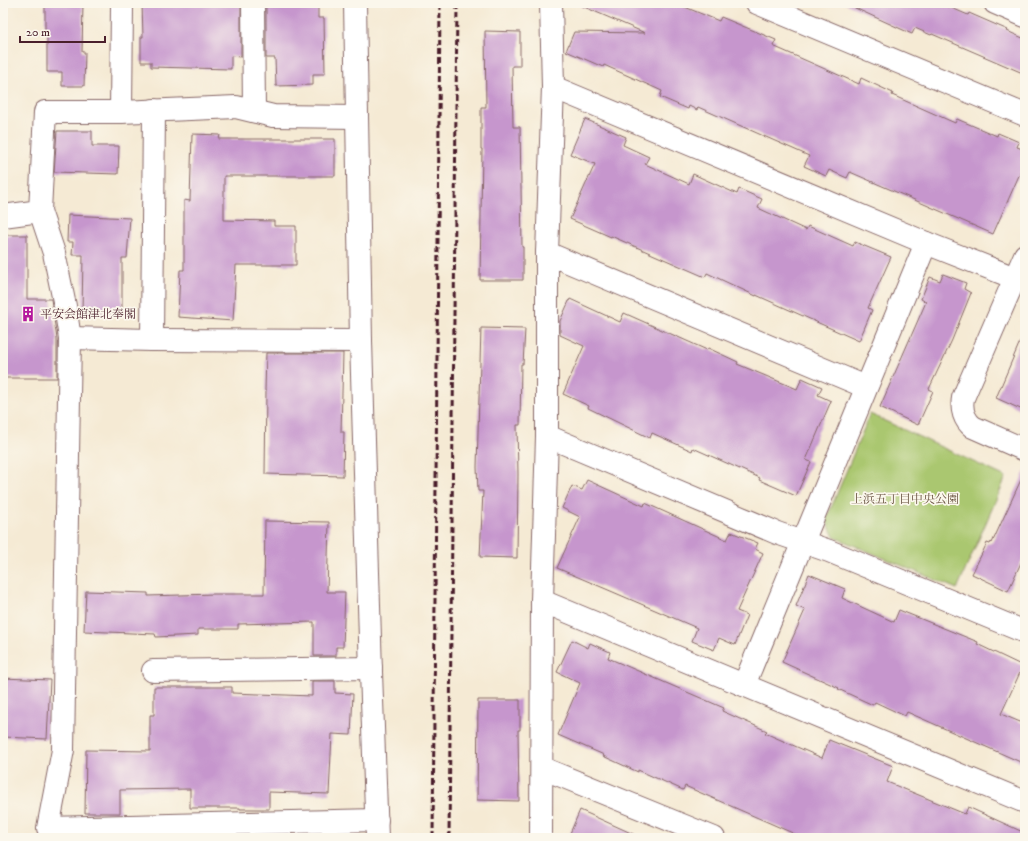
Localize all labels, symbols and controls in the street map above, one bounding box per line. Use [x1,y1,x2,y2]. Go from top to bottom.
scale bar [20,18,105,44]
text: 20 m [26,25,50,40]
building icon: 平安会館津北奉閣 [19,305,37,323]
place label: 平安会館津北奉閣 [40,307,136,322]
park label: 上浜五丁目中央公園 [851,492,959,507]

